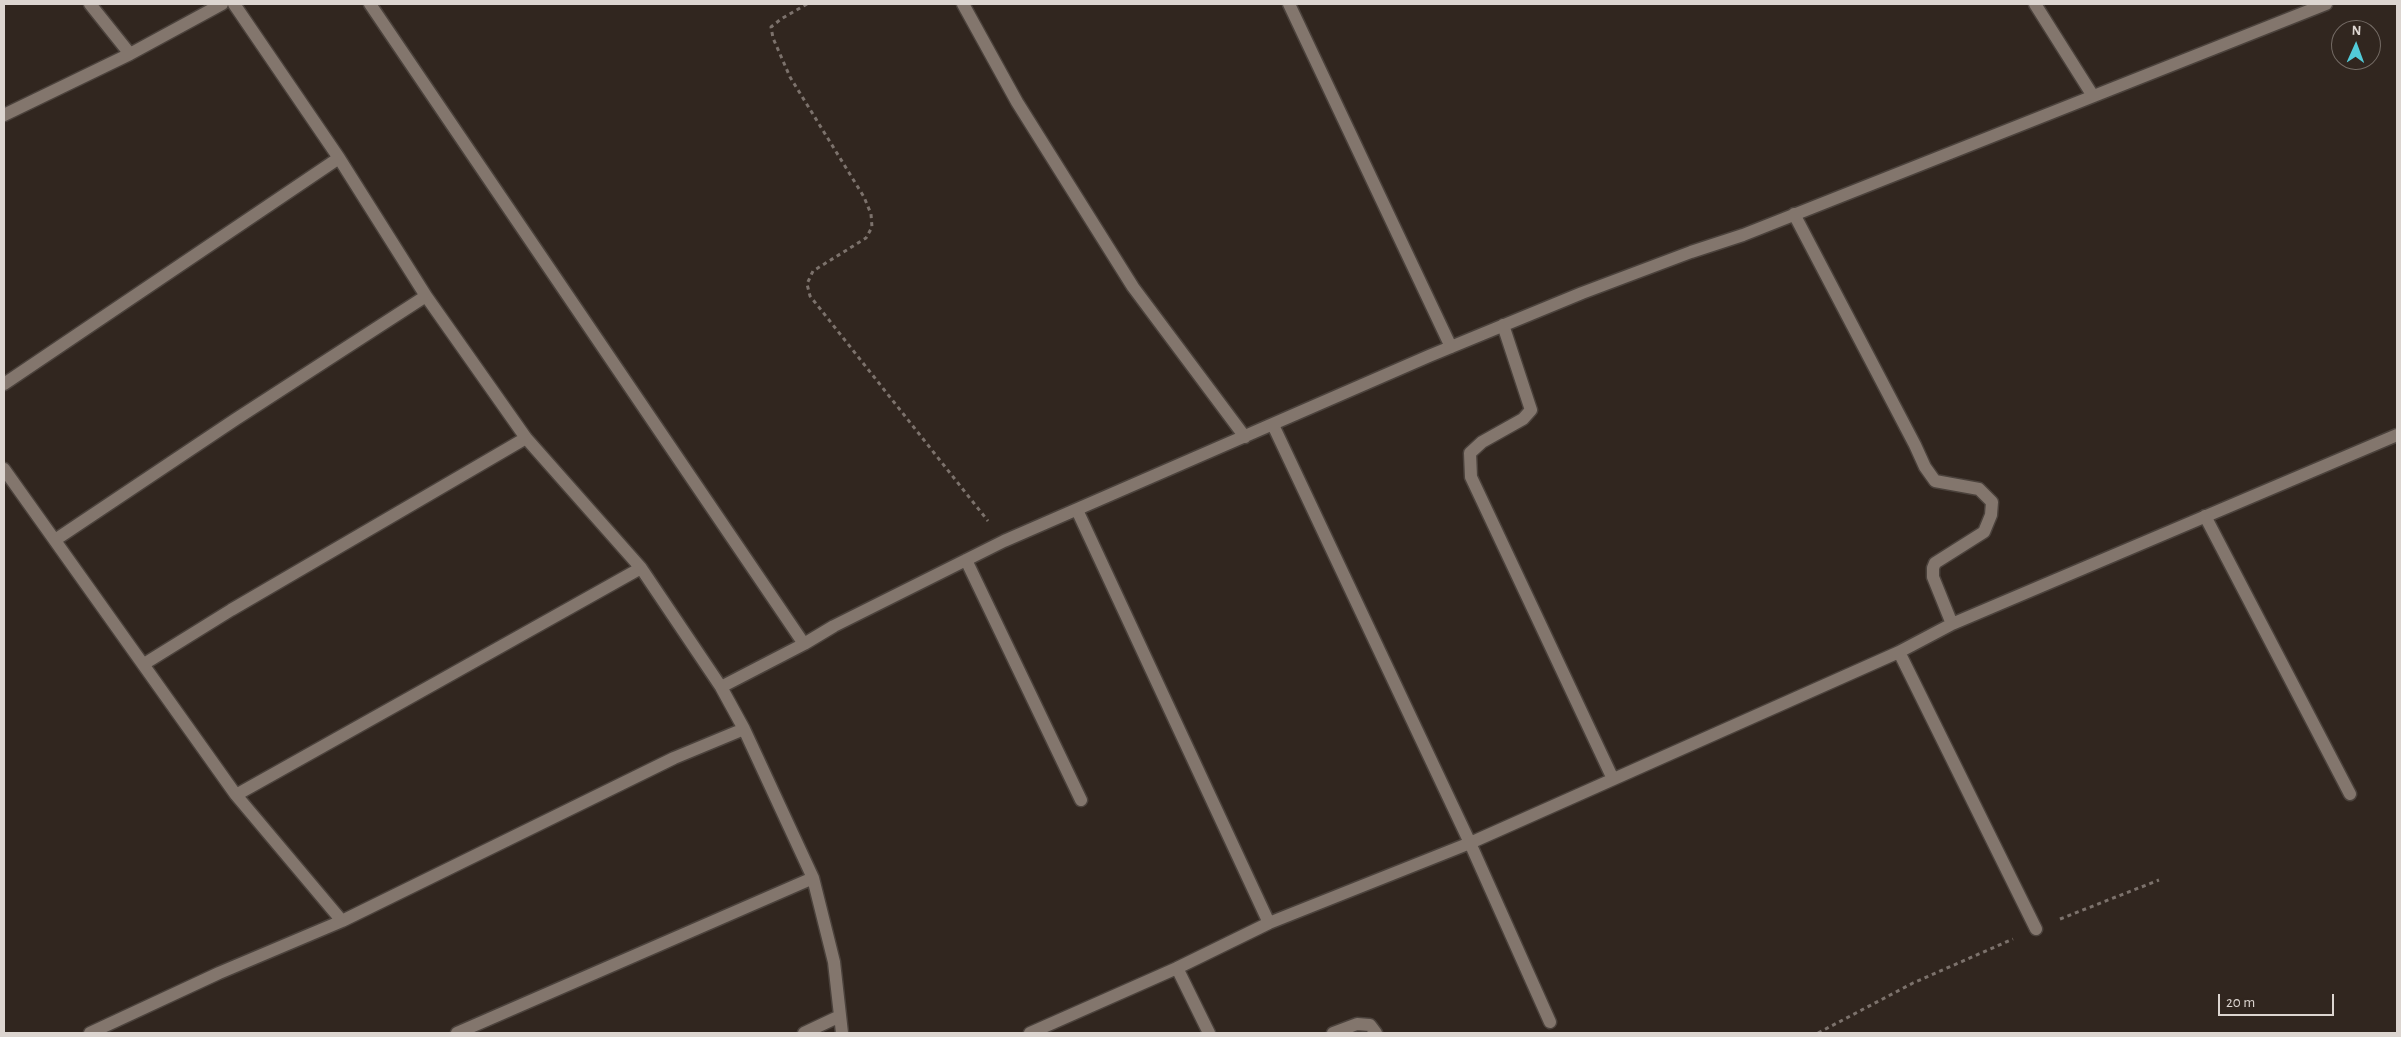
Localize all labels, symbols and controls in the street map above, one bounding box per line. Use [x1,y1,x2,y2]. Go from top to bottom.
north arrow [2331,20,2381,70]
text: N [2351,24,2362,38]
scale bar [2221,984,2337,1016]
text: 20 m [2226,995,2255,1010]

